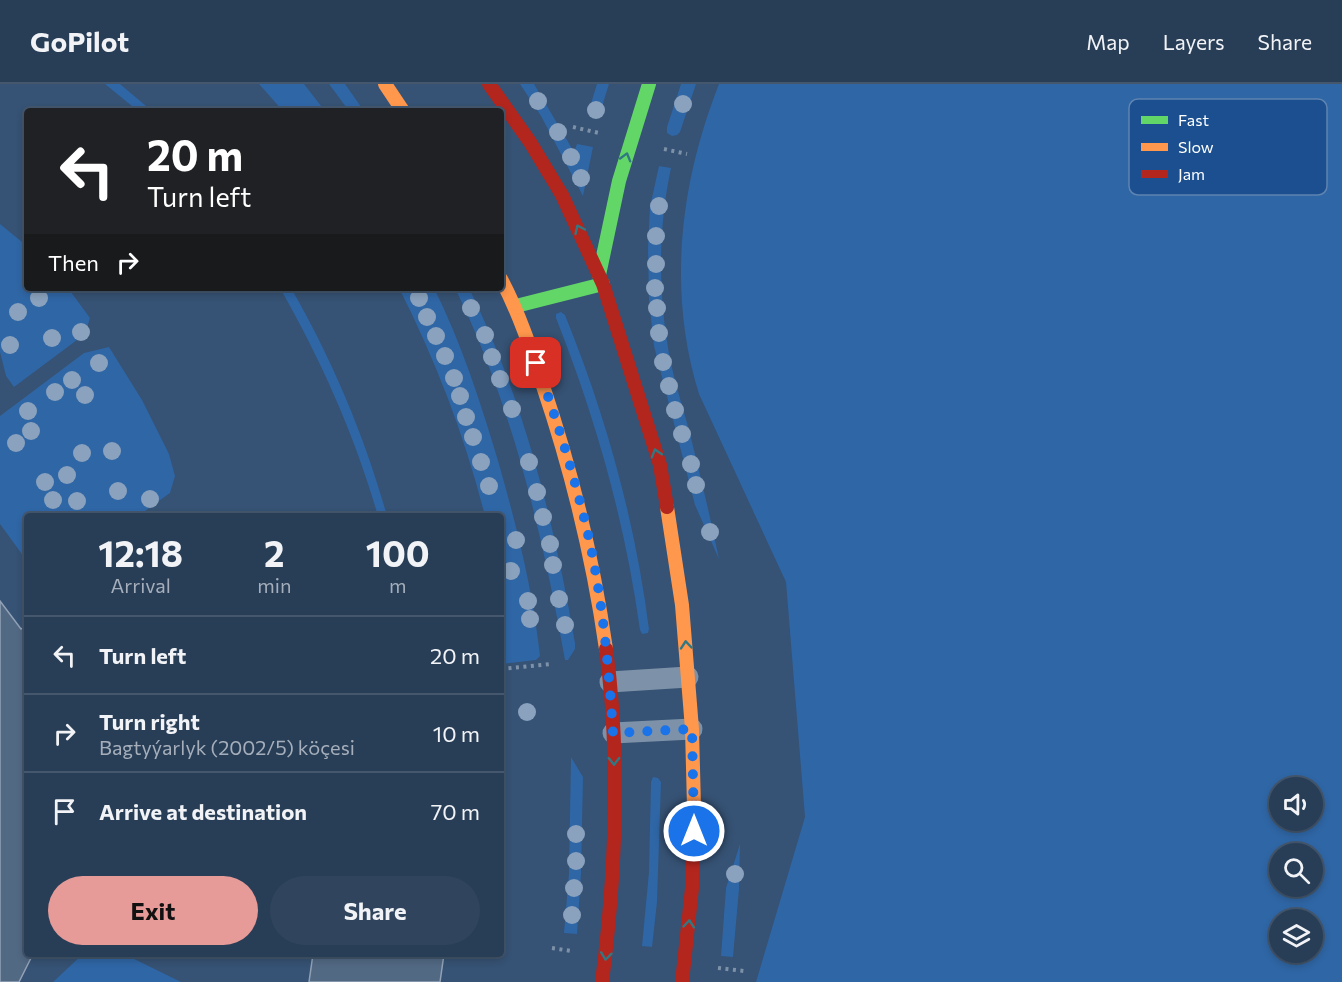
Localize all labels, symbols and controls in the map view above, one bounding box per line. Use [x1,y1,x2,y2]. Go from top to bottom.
text: GoPilot [30,24,129,58]
text: Map [1086,29,1130,54]
text: Layers [1163,29,1225,54]
text: Share [1258,29,1312,54]
legend [1129,99,1327,195]
text: Fast [1178,110,1209,129]
text: 20 m [147,128,243,180]
icon: left [48,132,126,210]
text: Slow [1178,137,1214,156]
one-way arrow [619,152,631,163]
text: Jam [1178,164,1205,183]
text: Turn left [147,180,251,213]
one-way arrow [574,225,586,236]
icon: right [111,246,144,279]
text: Then [48,249,99,276]
pin [510,337,561,388]
icon: arrive [519,346,552,379]
one-way arrow [651,448,663,459]
text: 12:18 [98,530,183,574]
text: 2 [264,530,285,574]
text: 100 [366,530,430,574]
text: Arrival [110,573,171,597]
text: min [257,573,291,597]
text: m [389,573,406,597]
icon: left [48,639,81,672]
one-way arrow [679,641,692,650]
text: Turn left [99,642,186,669]
text: 20 m [430,642,480,669]
text: Turn right [99,708,200,735]
icon: right [48,717,81,750]
text: 10 m [433,720,480,747]
text: Bagtyýarlyk (2002/5) köçesi [99,735,355,759]
one-way arrow [608,757,620,766]
map controls [1269,777,1323,963]
button: sound [1269,777,1323,831]
icon: arrive [48,795,81,828]
text: Arrive at destination [99,798,307,825]
text: 70 m [431,798,480,825]
position arrow [662,799,726,863]
button: search [1269,843,1323,897]
button: Exit [48,876,258,945]
button: Share [270,876,480,945]
button: layers [1269,909,1323,963]
one-way arrow [682,919,695,929]
one-way arrow [601,951,613,961]

